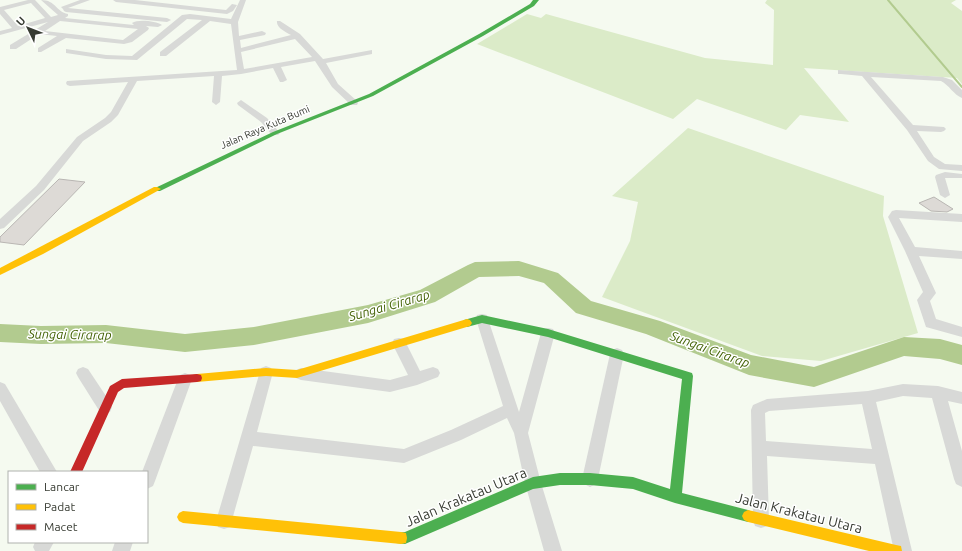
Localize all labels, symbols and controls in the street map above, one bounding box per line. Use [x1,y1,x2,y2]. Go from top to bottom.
north arrow [8,8,48,48]
text: U [14,14,28,28]
street label: Jalan Raya Kuta Bumi [219,103,311,151]
water label: Sungai Cirarap [346,287,431,323]
water label: Sungai Cirarap [27,326,112,342]
water label: Sungai Cirarap [668,328,752,370]
street label: Jalan Krakatau Utara [403,464,529,530]
legend [8,471,148,543]
text: Lancar [44,480,80,493]
street label: Jalan Krakatau Utara [734,490,864,536]
text: Padat [44,500,75,513]
text: Macet [44,520,78,533]

